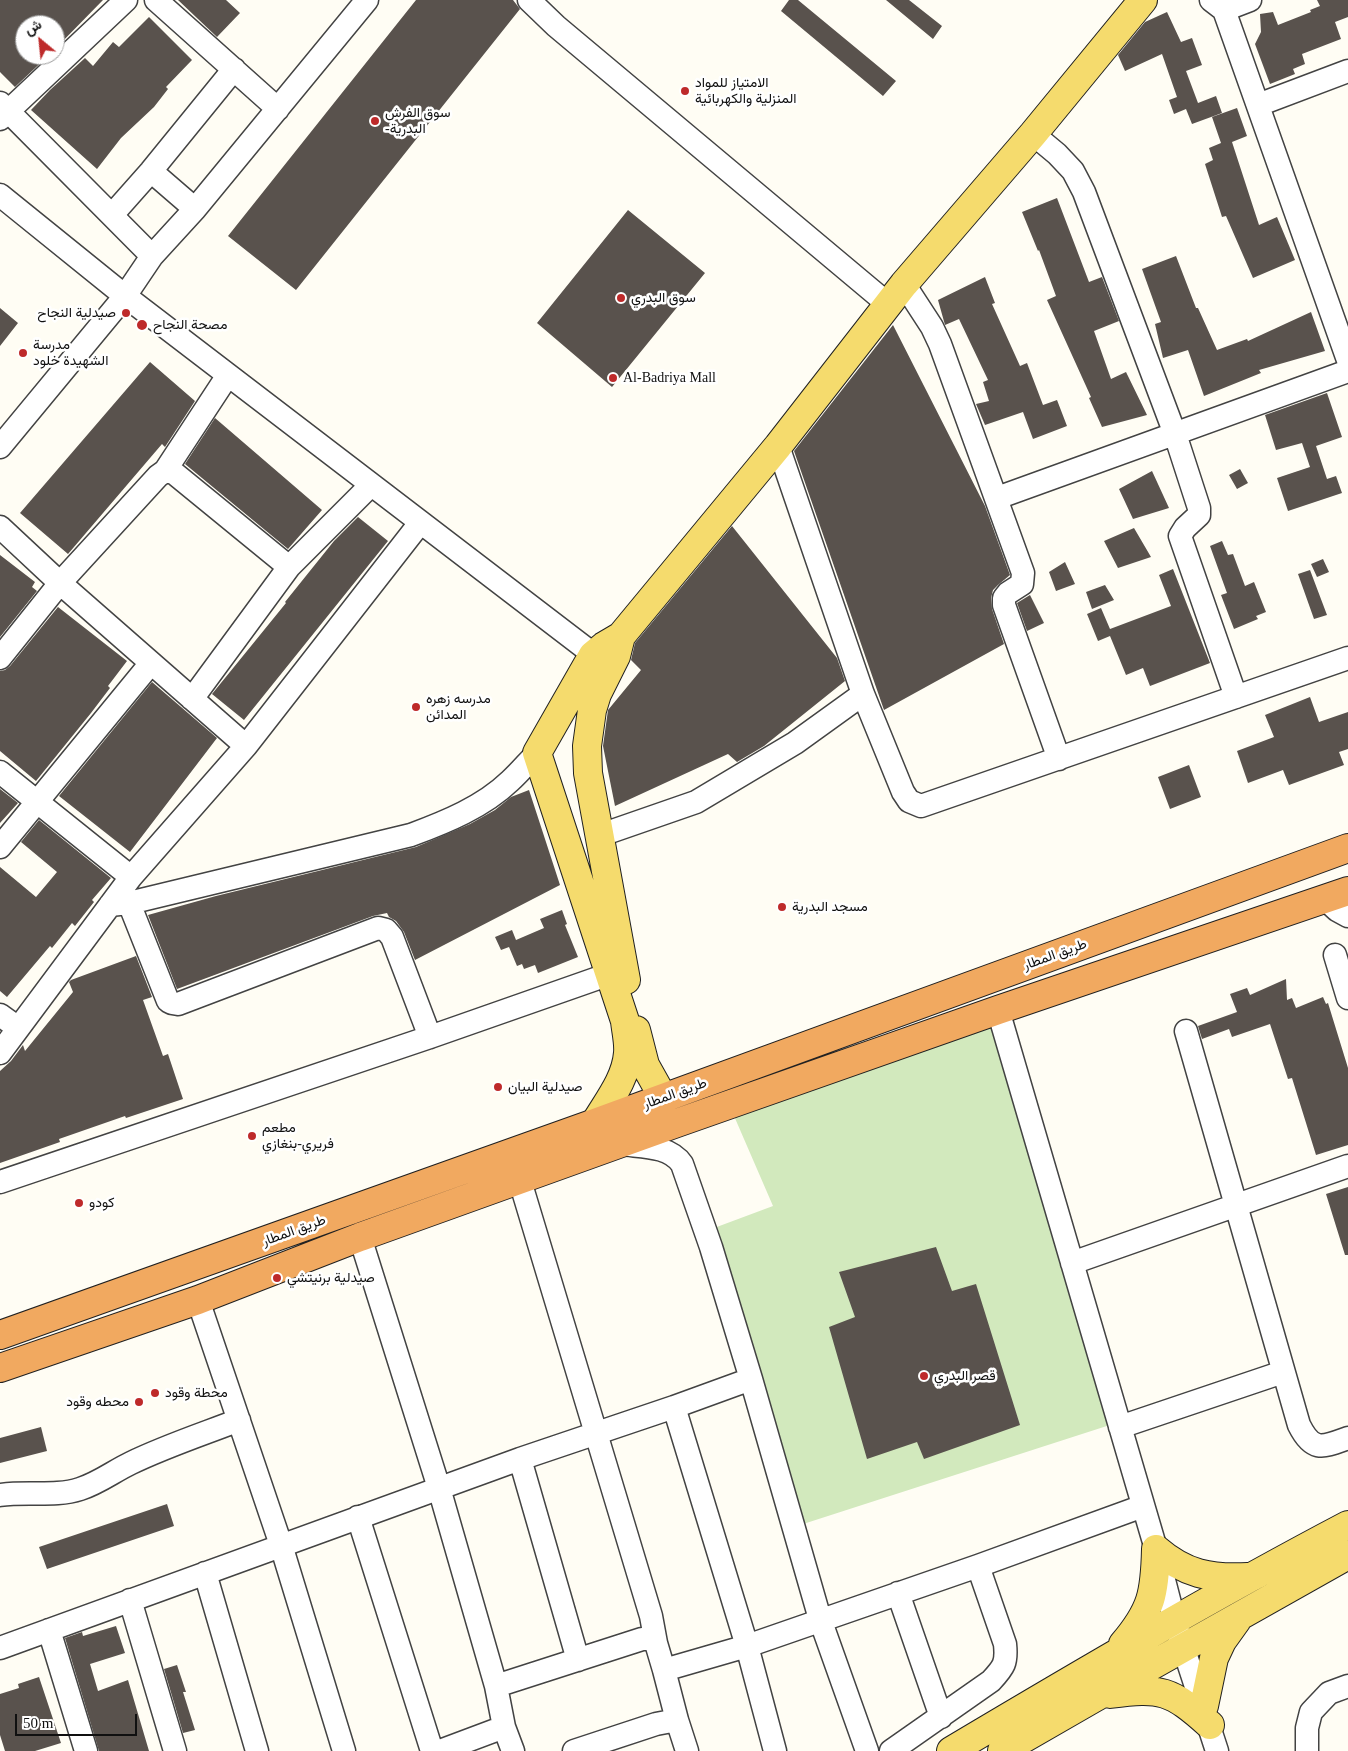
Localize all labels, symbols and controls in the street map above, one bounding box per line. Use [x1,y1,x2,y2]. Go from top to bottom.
north arrow [15,15,65,65]
text: ش [22,17,44,38]
place label: الامتياز للمواد المنزلية والكهربائية [695,75,796,108]
marker: الامتياز للمواد المنزلية والكهربائية [679,85,691,97]
place label: سوق الفرش -البدرية [385,105,451,138]
marker: سوق الفرش -البدرية [369,115,381,127]
place label: سوق البدري [631,290,696,306]
marker: سوق البدري [615,292,627,304]
place label: صيدلية النجاح [37,305,116,321]
marker: صيدلية النجاح [120,307,132,319]
place label: مصحة النجاح [153,317,227,333]
marker: مصحة النجاح [135,318,149,332]
place label: مدرسة الشهيدة خلود [33,337,108,370]
marker: مدرسة الشهيدة خلود [17,347,29,359]
place label: Al-Badriya Mall [623,370,716,386]
marker: Al-Badriya Mall [607,372,619,384]
place label: مدرسه زهره المدائن [426,691,491,724]
marker: مدرسه زهره المدائن [410,701,422,713]
place label: مسجد البدرية [792,899,868,915]
marker: مسجد البدرية [776,901,788,913]
street label: طريق المطار [1021,936,1089,974]
street label: طريق المطار [641,1075,709,1113]
place label: صيدلية البيان [508,1079,582,1095]
marker: صيدلية البيان [492,1081,504,1093]
place label: مطعم فريري-بنغازي [262,1120,334,1152]
marker: مطعم فريري-بنغازي [246,1130,258,1142]
place label: كودو [89,1195,114,1211]
marker: كودو [73,1197,85,1209]
street label: طريق المطار [260,1212,328,1250]
place label: صيدلية برنيتشي [287,1270,375,1286]
marker: صيدلية برنيتشي [271,1272,283,1284]
place label: قصر البدري [934,1368,996,1384]
marker: قصر البدري [918,1370,930,1382]
place label: محطة وقود [165,1385,228,1401]
marker: محطة وقود [149,1387,161,1399]
place label: محطه وقود [66,1394,129,1410]
marker: محطه وقود [133,1396,145,1408]
scale bar [18,1704,140,1736]
text: 50 m [23,1715,53,1731]

